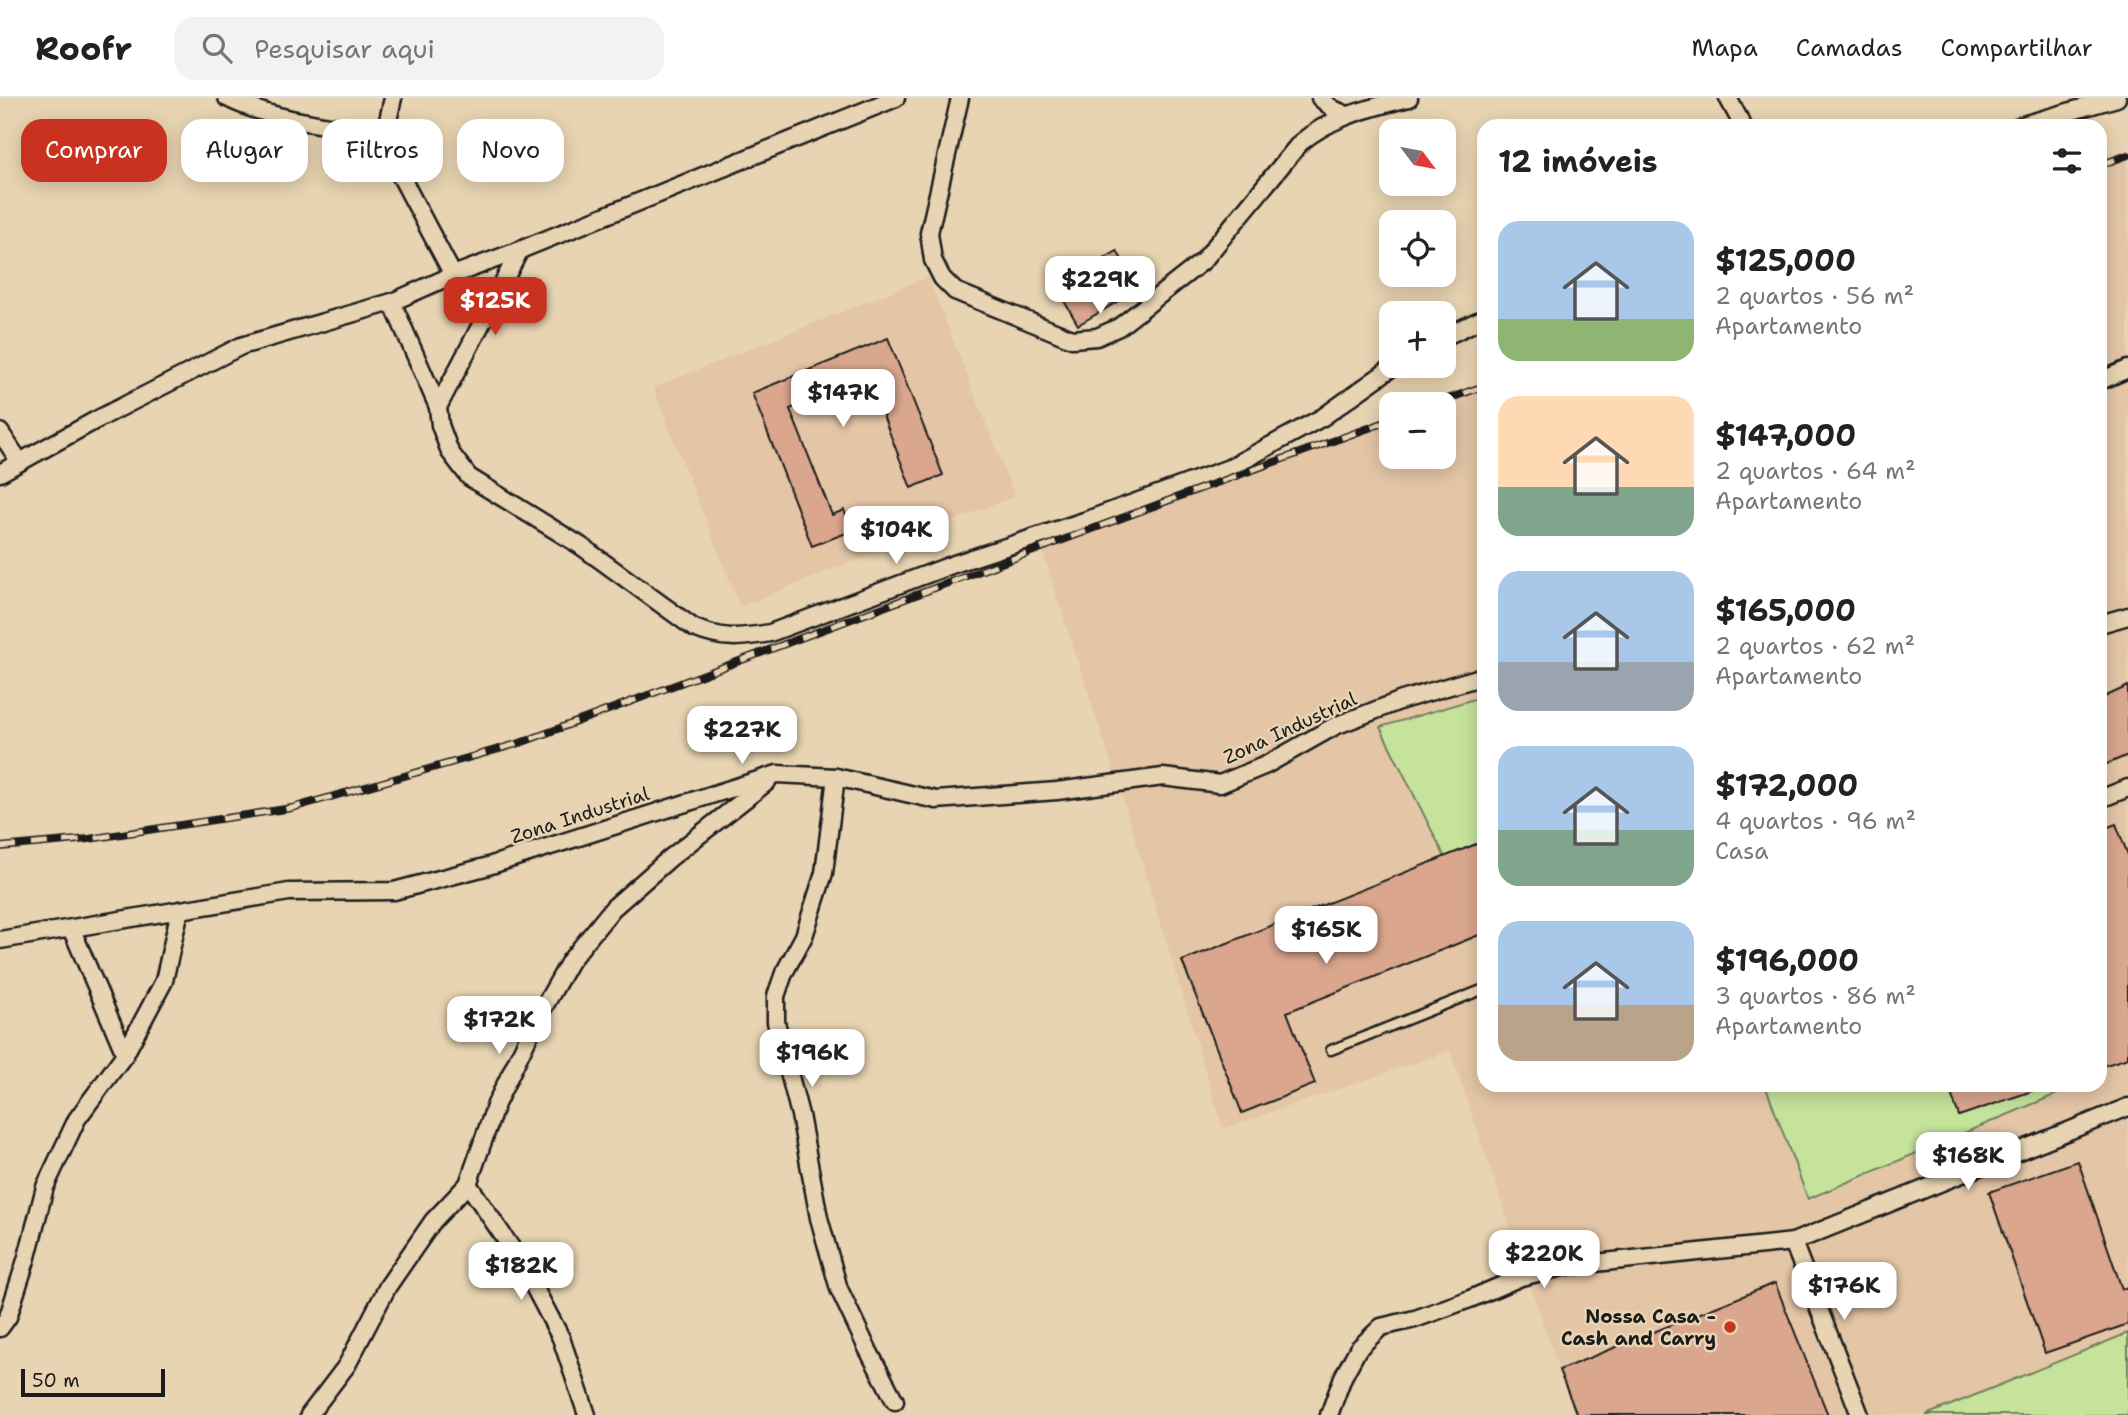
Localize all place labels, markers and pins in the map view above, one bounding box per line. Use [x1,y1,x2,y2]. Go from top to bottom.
pin: $229K [1051,256,1149,316]
pin: $125K [446,278,544,337]
pin: $147K [794,370,892,429]
pin: $104K [847,506,945,566]
pin: $227K [693,706,791,766]
pin: $165K [1277,906,1375,966]
pin: $172K [450,996,548,1056]
pin: $196K [763,1030,861,1089]
pin: $168K [1919,1132,2017,1192]
pin: $220K [1495,1230,1593,1290]
pin: $182K [472,1242,570,1302]
pin: $176K [1795,1262,1893,1322]
place label: Nossa Casa - Cash and Carry [1561,1304,1716,1351]
marker: Nossa Casa - Cash and Carry [1722,1319,1738,1335]

